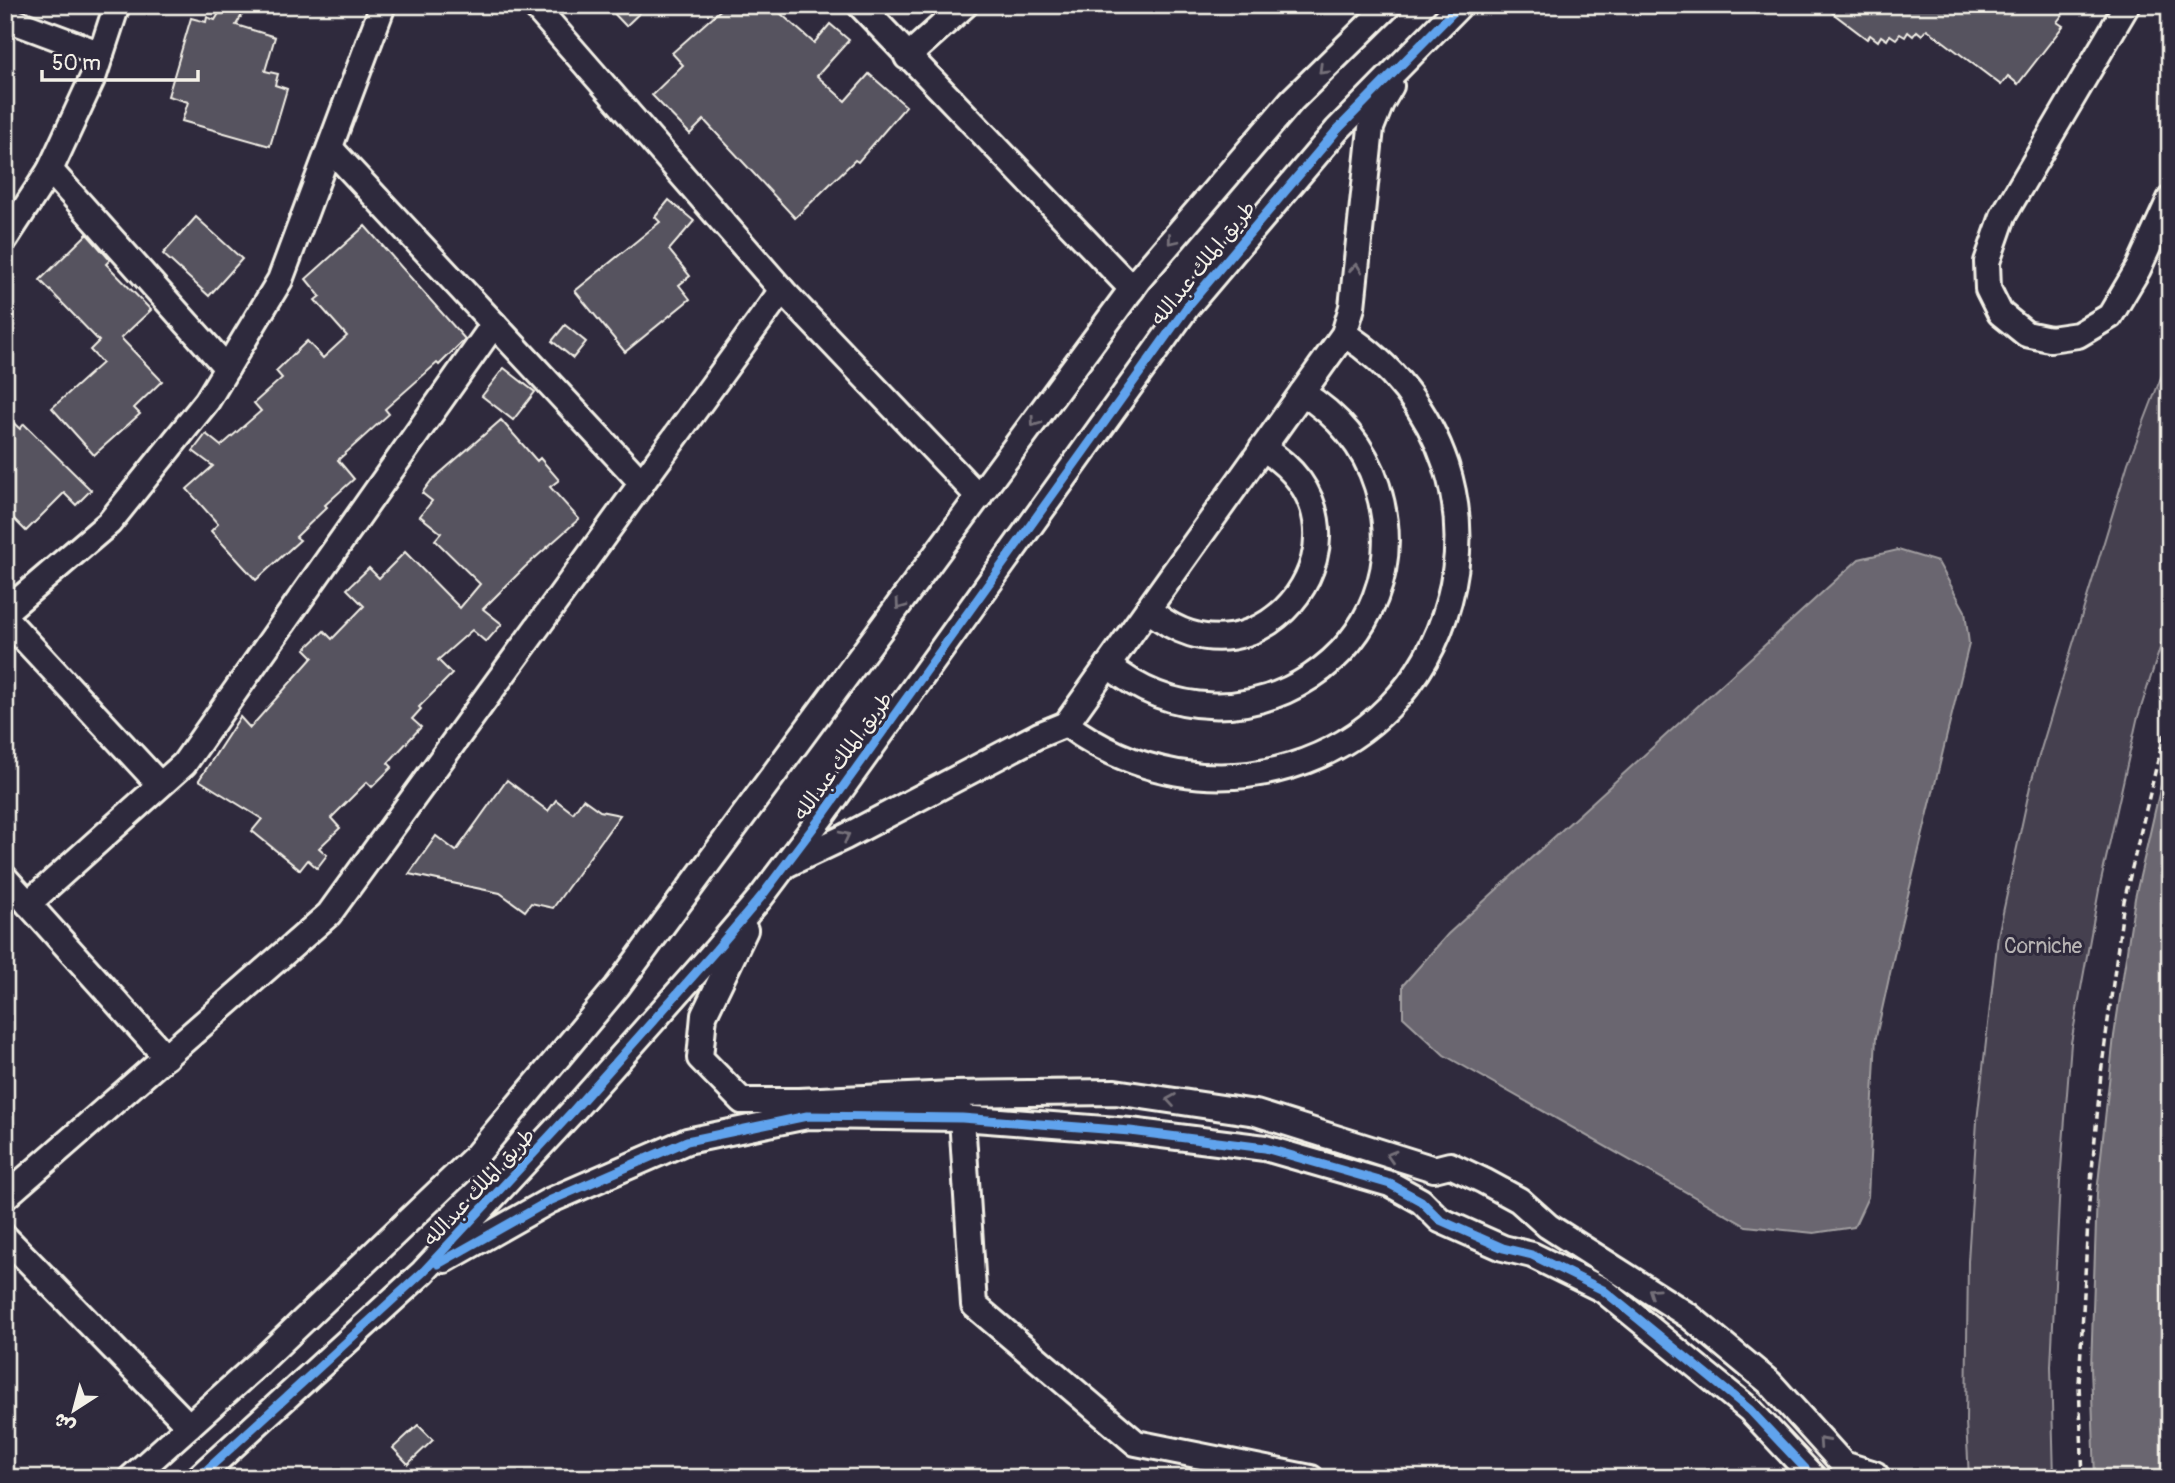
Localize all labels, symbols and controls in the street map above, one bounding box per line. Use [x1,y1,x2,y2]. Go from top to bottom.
scale bar [42,38,198,82]
text: 50 m [52,50,101,77]
one-way arrow [1318,62,1331,75]
street label: طريق الملك عبدالله [1145,196,1262,331]
one-way arrow [1168,232,1180,245]
one-way arrow [1348,262,1363,273]
one-way arrow [1030,414,1043,426]
one-way arrow [896,597,908,610]
street label: طريق الملك عبدالله [788,687,899,826]
one-way arrow [838,831,850,845]
park label: Corniche [2004,933,2083,960]
one-way arrow [1165,1093,1177,1108]
street label: طريق الملك عبدالله [418,1122,541,1252]
one-way arrow [1386,1149,1398,1164]
one-way arrow [1648,1288,1661,1300]
north arrow [38,1374,108,1444]
text: ش [49,1407,80,1439]
one-way arrow [1819,1437,1831,1450]

